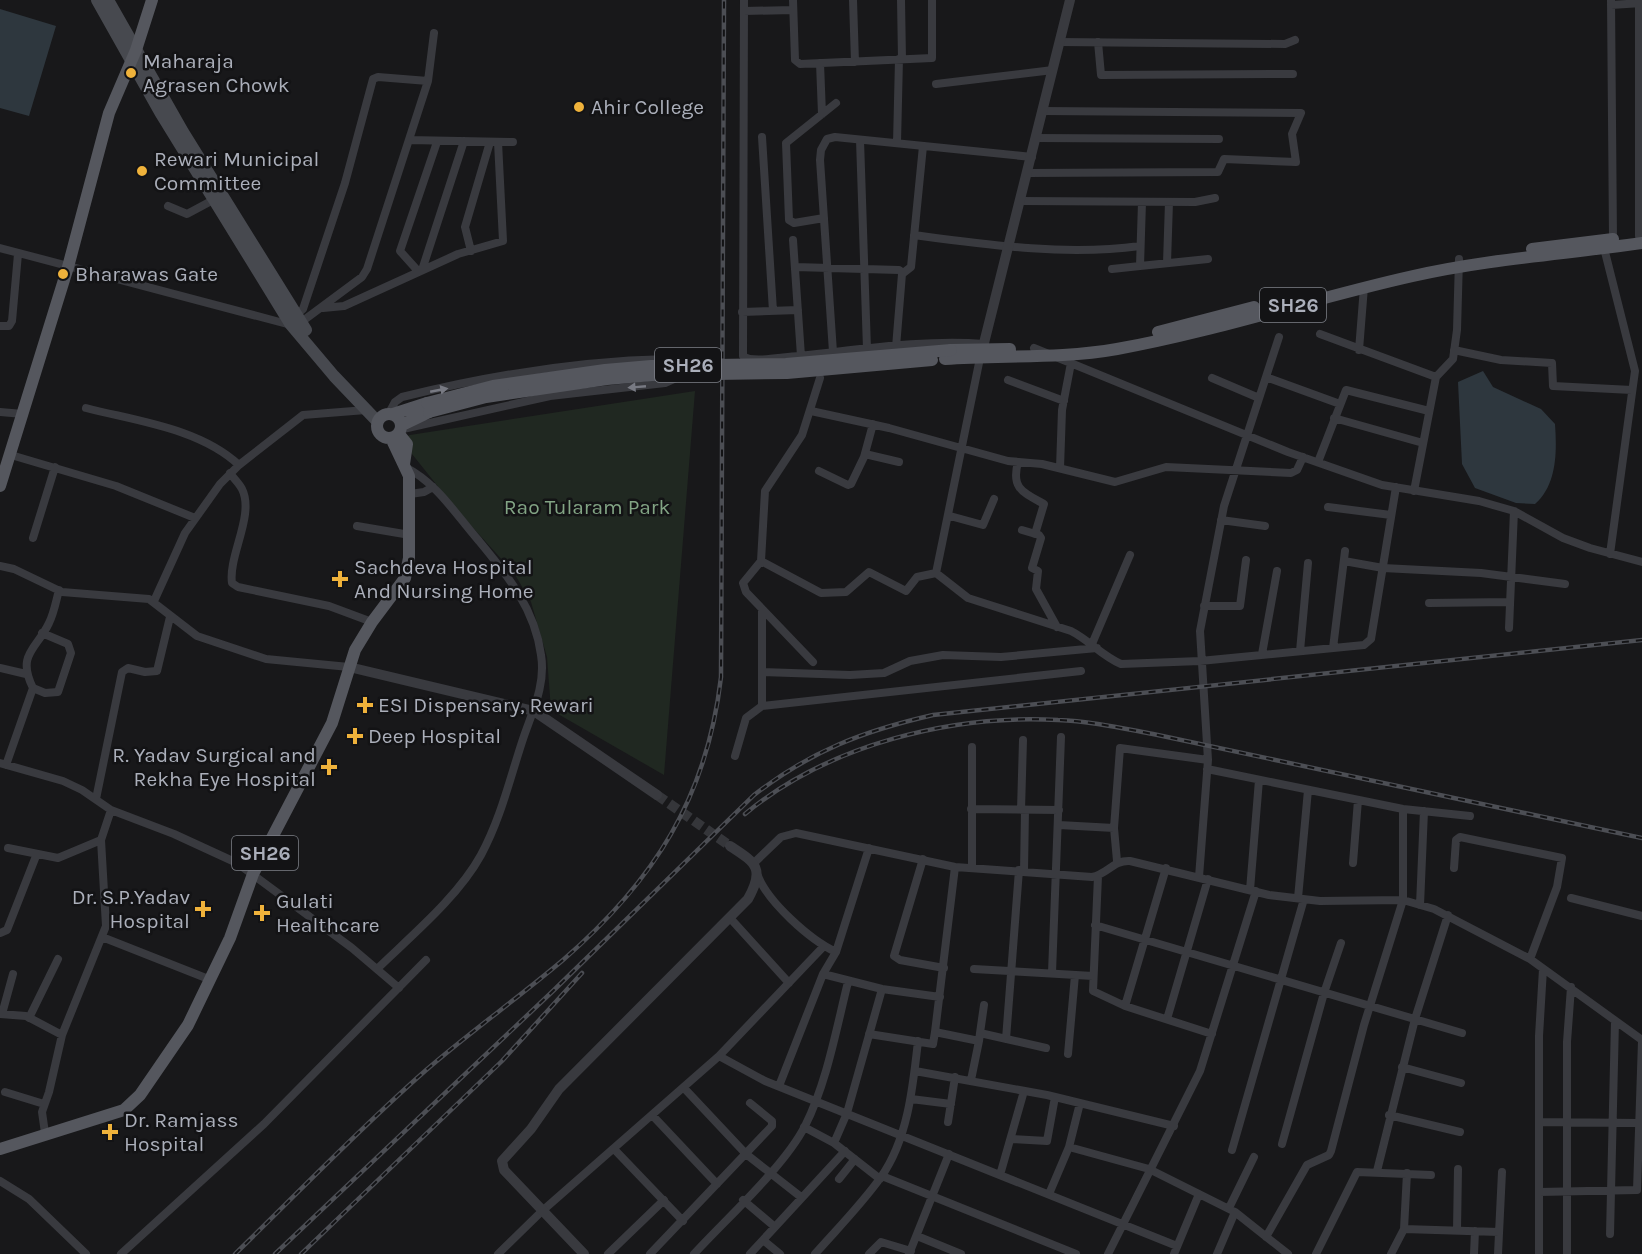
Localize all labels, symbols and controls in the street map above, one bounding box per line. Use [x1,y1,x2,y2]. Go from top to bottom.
place label: Maharaja Agrasen Chowk [143,49,290,97]
marker: Maharaja Agrasen Chowk [124,66,138,80]
place label: Ahir College [591,95,704,119]
marker: Ahir College [572,100,586,114]
place label: Rewari Municipal Committee [154,147,320,195]
marker: Rewari Municipal Committee [135,164,149,178]
place label: Bharawas Gate [75,262,218,286]
marker: Bharawas Gate [56,267,70,281]
road number: SH26 [1260,288,1326,322]
road number: SH26 [655,348,721,382]
one-way arrow [628,382,647,391]
one-way arrow [429,385,448,394]
park label: Rao Tularam Park [504,495,670,519]
place label: Sachdeva Hospital And Nursing Home [354,555,534,603]
marker: Sachdeva Hospital And Nursing Home [331,570,349,588]
place label: ESI Dispensary, Rewari [378,693,594,717]
marker: ESI Dispensary, Rewari [356,696,374,714]
place label: Deep Hospital [368,724,501,748]
marker: Deep Hospital [346,727,364,745]
place label: R. Yadav Surgical and Rekha Eye Hospital [112,743,316,791]
marker: R. Yadav Surgical and Rekha Eye Hospital [320,758,338,776]
road number: SH26 [232,836,298,870]
place label: Dr. S.P.Yadav Hospital [72,885,190,933]
place label: Gulati Healthcare [276,889,380,937]
marker: Dr. S.P.Yadav Hospital [194,900,212,918]
marker: Gulati Healthcare [253,904,271,922]
place label: Dr. Ramjass Hospital [124,1108,238,1156]
marker: Dr. Ramjass Hospital [101,1123,119,1141]

